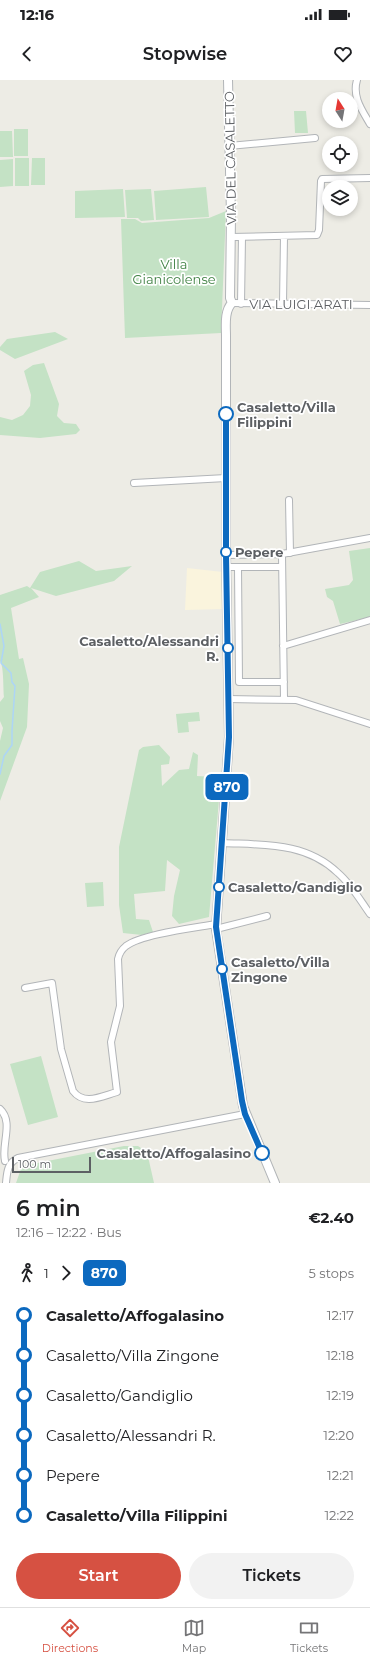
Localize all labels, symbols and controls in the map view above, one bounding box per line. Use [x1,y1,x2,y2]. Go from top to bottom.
text: 12:16 [20,5,54,24]
icon: back [16,43,38,65]
text: Stopwise [143,43,227,65]
icon: heart [332,43,354,65]
street label: VIA DEL CASALETTO [221,91,239,225]
north arrow [322,92,358,128]
map controls [322,92,358,216]
button: locate [322,136,358,172]
button: layers [322,180,358,216]
park label: Villa Gianicolense [132,256,216,287]
street label: VIA LUIGI ARATI [249,296,353,312]
place label: Casaletto/Villa Filippini [237,399,336,430]
marker: Casaletto/Villa Filippini [218,406,234,422]
place label: Pepere [235,544,283,560]
marker: Pepere [220,546,232,558]
place label: Casaletto/Alessandri R. [79,633,219,664]
marker: Casaletto/Alessandri R. [222,642,234,654]
line badge: 870 [204,774,250,800]
text: 870 [213,778,241,796]
place label: Casaletto/Gandiglio [228,879,363,895]
marker: Casaletto/Gandiglio [213,881,225,893]
place label: Casaletto/Villa Zingone [231,954,330,985]
marker: Casaletto/Villa Zingone [216,963,228,975]
place label: Casaletto/Affogalasino [97,1145,251,1161]
marker: Casaletto/Affogalasino [254,1145,270,1161]
scale bar [12,1155,91,1174]
text: 100 m [18,1157,51,1171]
text: 6 min [16,1195,80,1222]
text: €2.40 [308,1208,354,1227]
text: 12:16 – 12:22 · Bus [16,1224,121,1240]
icon: walk [16,1262,38,1284]
icon: forward [55,1262,77,1284]
text: 870 [91,1264,118,1282]
text: 1 [44,1265,49,1281]
text: 5 stops [309,1265,354,1281]
text: Casaletto/Affogalasino [46,1306,224,1325]
text: 12:17 [327,1307,354,1323]
text: Casaletto/Villa Zingone [46,1346,219,1365]
text: 12:18 [326,1347,354,1363]
text: Casaletto/Gandiglio [46,1386,193,1405]
text: 12:19 [327,1387,354,1403]
text: Casaletto/Alessandri R. [46,1426,216,1445]
text: 12:20 [323,1427,354,1443]
text: Pepere [46,1466,100,1485]
text: 12:21 [327,1467,354,1483]
text: Casaletto/Villa Filippini [46,1506,227,1525]
text: 12:22 [324,1507,354,1523]
button: Start [16,1553,181,1599]
button: Tickets [189,1553,354,1599]
tab: Directions [42,1617,98,1655]
tab: Map [182,1617,206,1655]
tab: Tickets [290,1617,328,1655]

